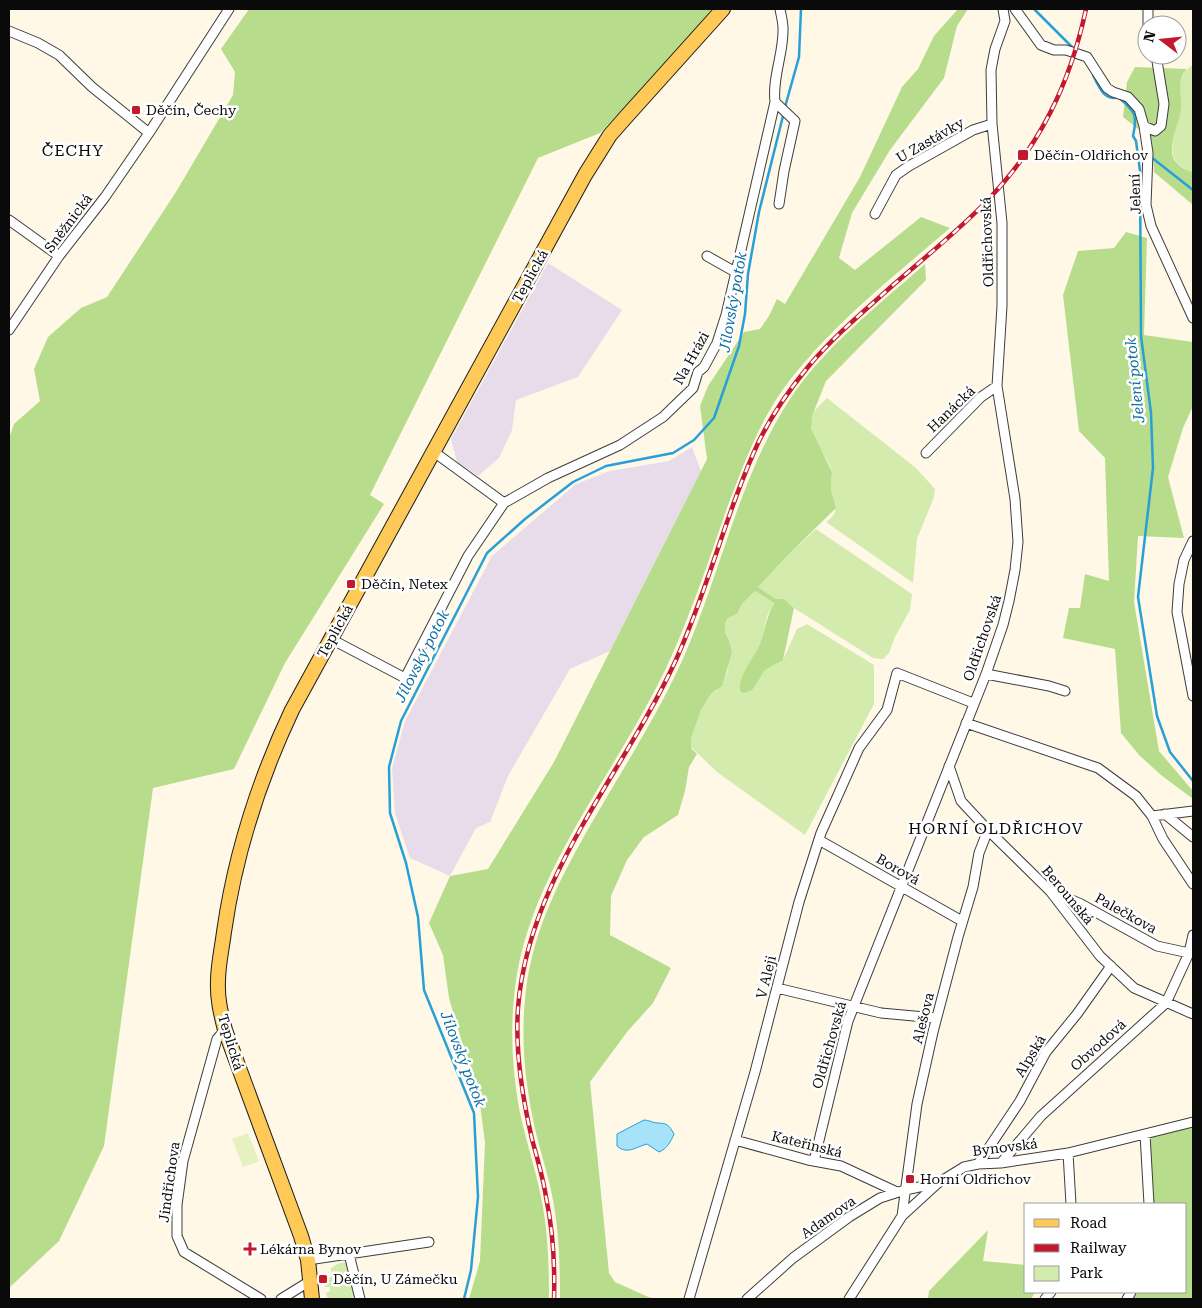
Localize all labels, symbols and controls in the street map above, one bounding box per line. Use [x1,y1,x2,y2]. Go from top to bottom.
north arrow [1137,15,1187,65]
text: N [1140,29,1159,44]
place label: Děčín, Čechy [146,102,237,118]
marker: Děčín, Čechy [130,104,142,116]
street label: U Zastávky [893,114,967,166]
district label: ČECHY [42,141,104,160]
place label: Děčín-Oldřichov [1034,147,1149,163]
marker: Děčín-Oldřichov [1016,148,1030,162]
street label: Jelení [1126,173,1144,215]
street label: Sněžnická [41,190,95,255]
street label: Oldřichovská [977,196,997,287]
street label: Teplická [509,246,551,305]
water label: Jílovský potok [715,250,751,354]
street label: Na Hrázi [670,328,712,387]
water label: Jelení potok [1121,336,1149,425]
street label: Hanácká [924,382,978,435]
place label: Děčín, Netex [361,576,448,592]
marker: Děčín, Netex [345,578,357,590]
street label: Oldřichovská [960,592,1004,683]
street label: Teplická [314,601,356,660]
water label: Jílovský potok [391,606,453,706]
district label: HORNÍ OLDŘICHOV [908,819,1084,838]
street label: Borová [873,850,923,888]
street label: Berounská [1039,862,1097,928]
street label: Palečkova [1092,889,1160,937]
street label: V Aleji [753,953,779,1000]
street label: Alešova [909,990,937,1045]
street label: Oldřichovská [809,999,849,1091]
water label: Jílovský potok [436,1008,490,1110]
street label: Teplická [215,1012,247,1072]
street label: Obvodová [1067,1016,1129,1074]
street label: Alpská [1011,1032,1049,1080]
street label: Kateřinská [770,1128,844,1161]
street label: Bynovská [972,1135,1039,1159]
street label: Jindřichova [155,1140,183,1223]
place label: Horní Oldřichov [920,1171,1032,1187]
marker: Horní Oldřichov [904,1173,916,1185]
street label: Adamova [798,1192,859,1242]
legend [1024,1203,1187,1293]
text: Road [1070,1214,1107,1232]
text: Railway [1070,1239,1127,1257]
place label: Lékárna Bynov [260,1241,362,1257]
marker: Lékárna Bynov [244,1243,256,1255]
text: Park [1070,1264,1104,1282]
place label: Děčín, U Zámečku [333,1271,458,1287]
marker: Děčín, U Zámečku [317,1273,329,1285]

